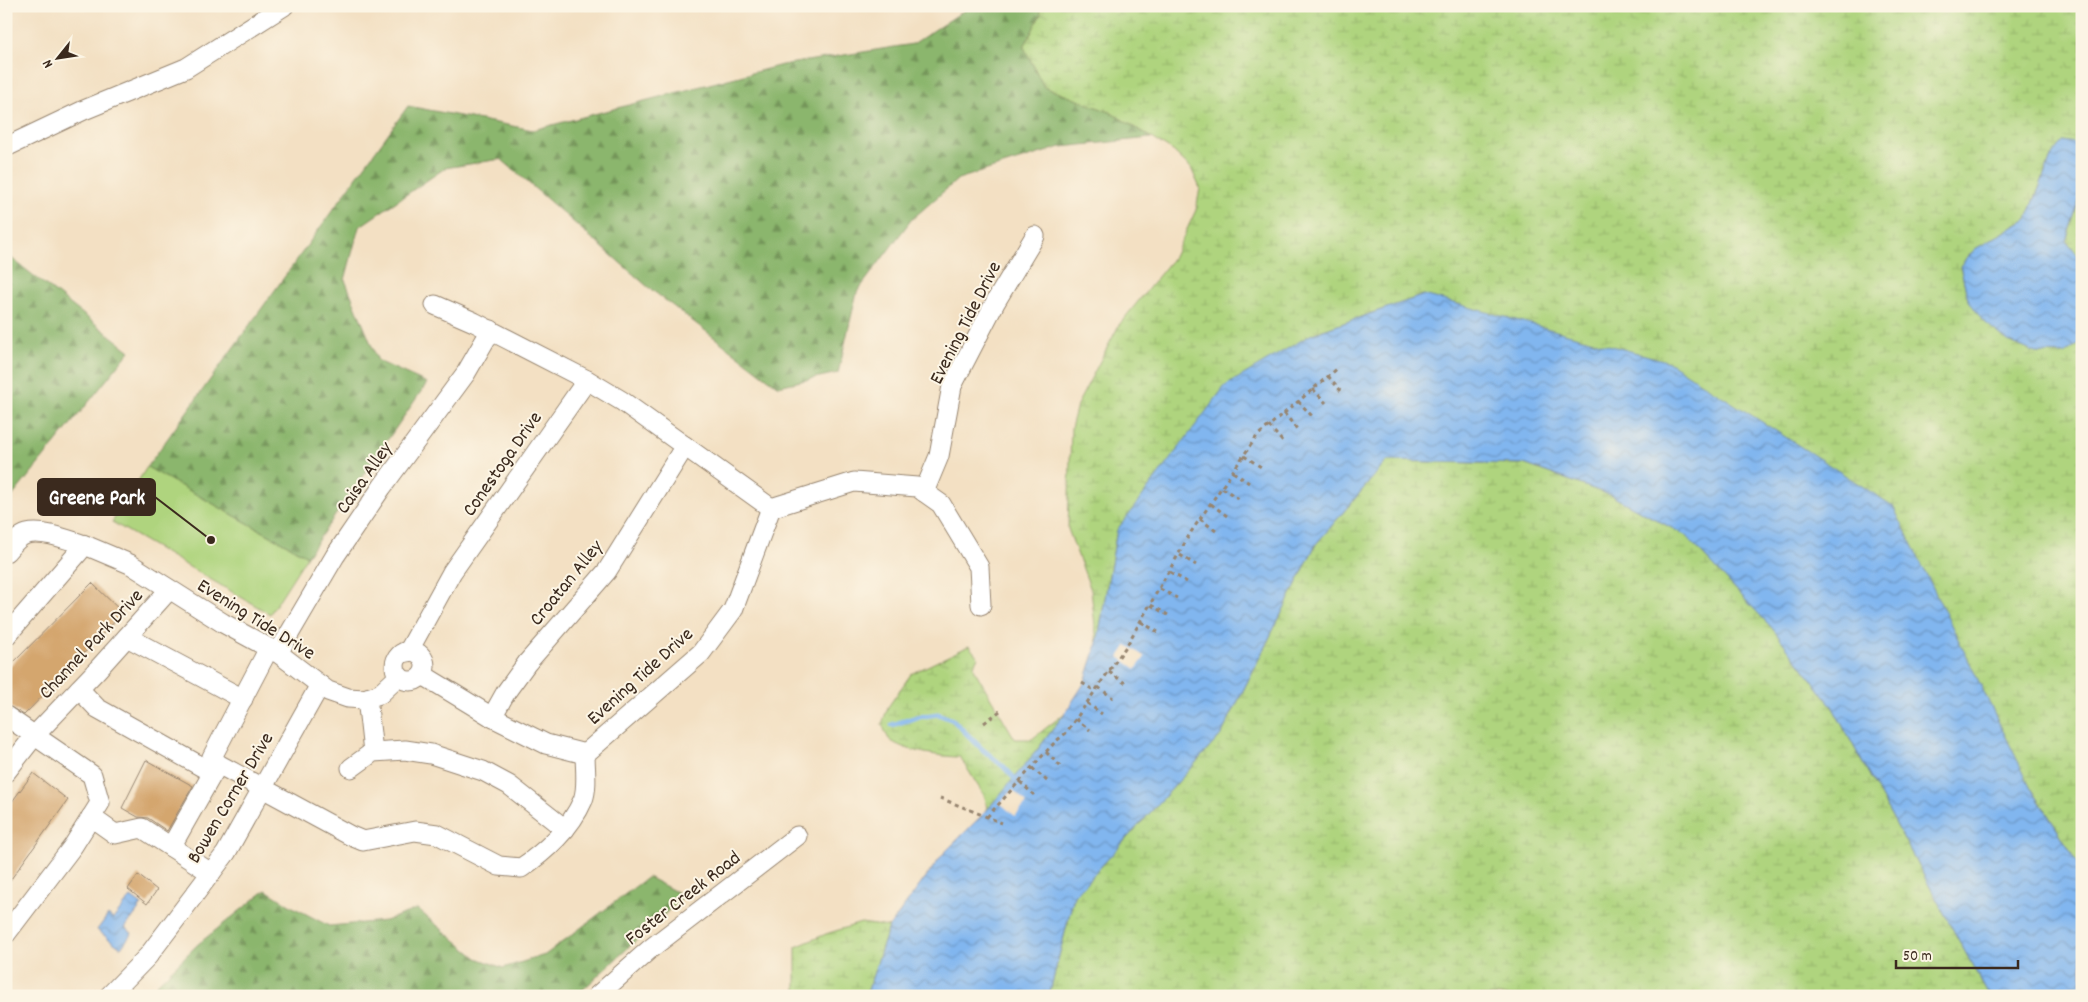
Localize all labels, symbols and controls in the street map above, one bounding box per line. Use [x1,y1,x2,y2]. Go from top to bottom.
north arrow [32,32,82,82]
text: N [38,55,59,71]
street label: Evening Tide Drive [924,257,1010,390]
street label: Conestoga Drive [457,406,550,523]
street label: Caisa Alley [330,436,401,521]
callout: Greene Park [38,479,155,515]
text: Greene Park [49,485,146,515]
street label: Croatan Alley [524,534,611,633]
street label: Evening Tide Drive [191,573,320,668]
street label: Channel Park Drive [33,583,151,707]
street label: Evening Tide Drive [582,622,701,733]
street label: Bowen Corner Drive [181,727,282,869]
street label: Foster Creek Road [620,845,747,953]
scale bar [1896,937,2018,969]
text: 50 m [1903,946,1932,968]

